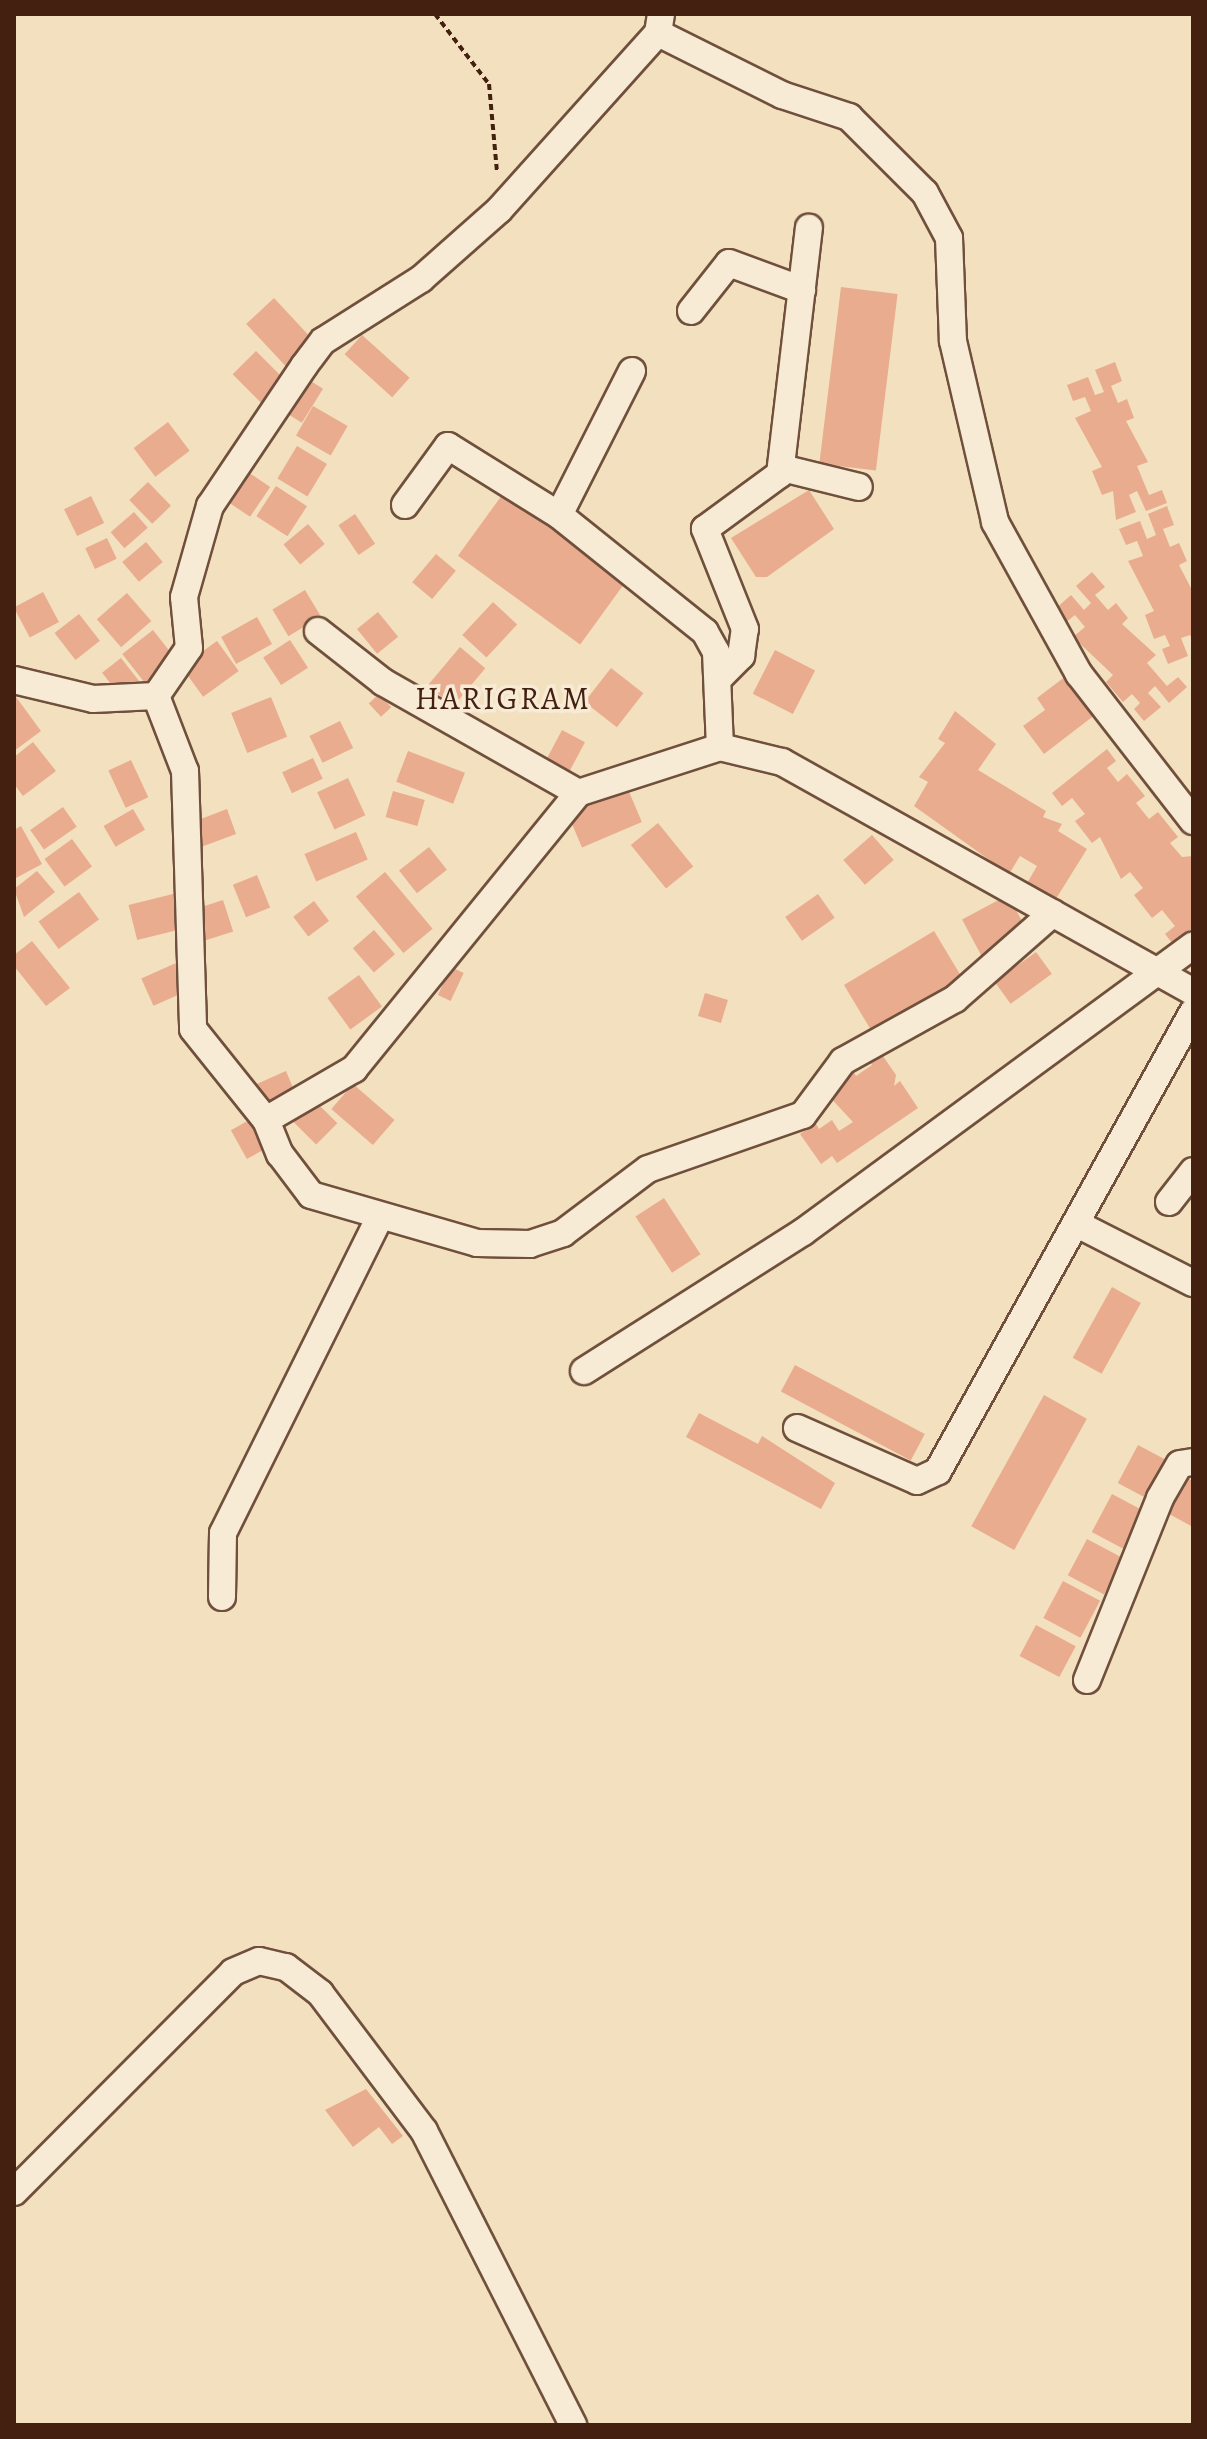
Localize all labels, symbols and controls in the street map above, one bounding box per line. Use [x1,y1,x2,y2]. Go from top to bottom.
district label: HARIGRAM [415,679,591,717]

